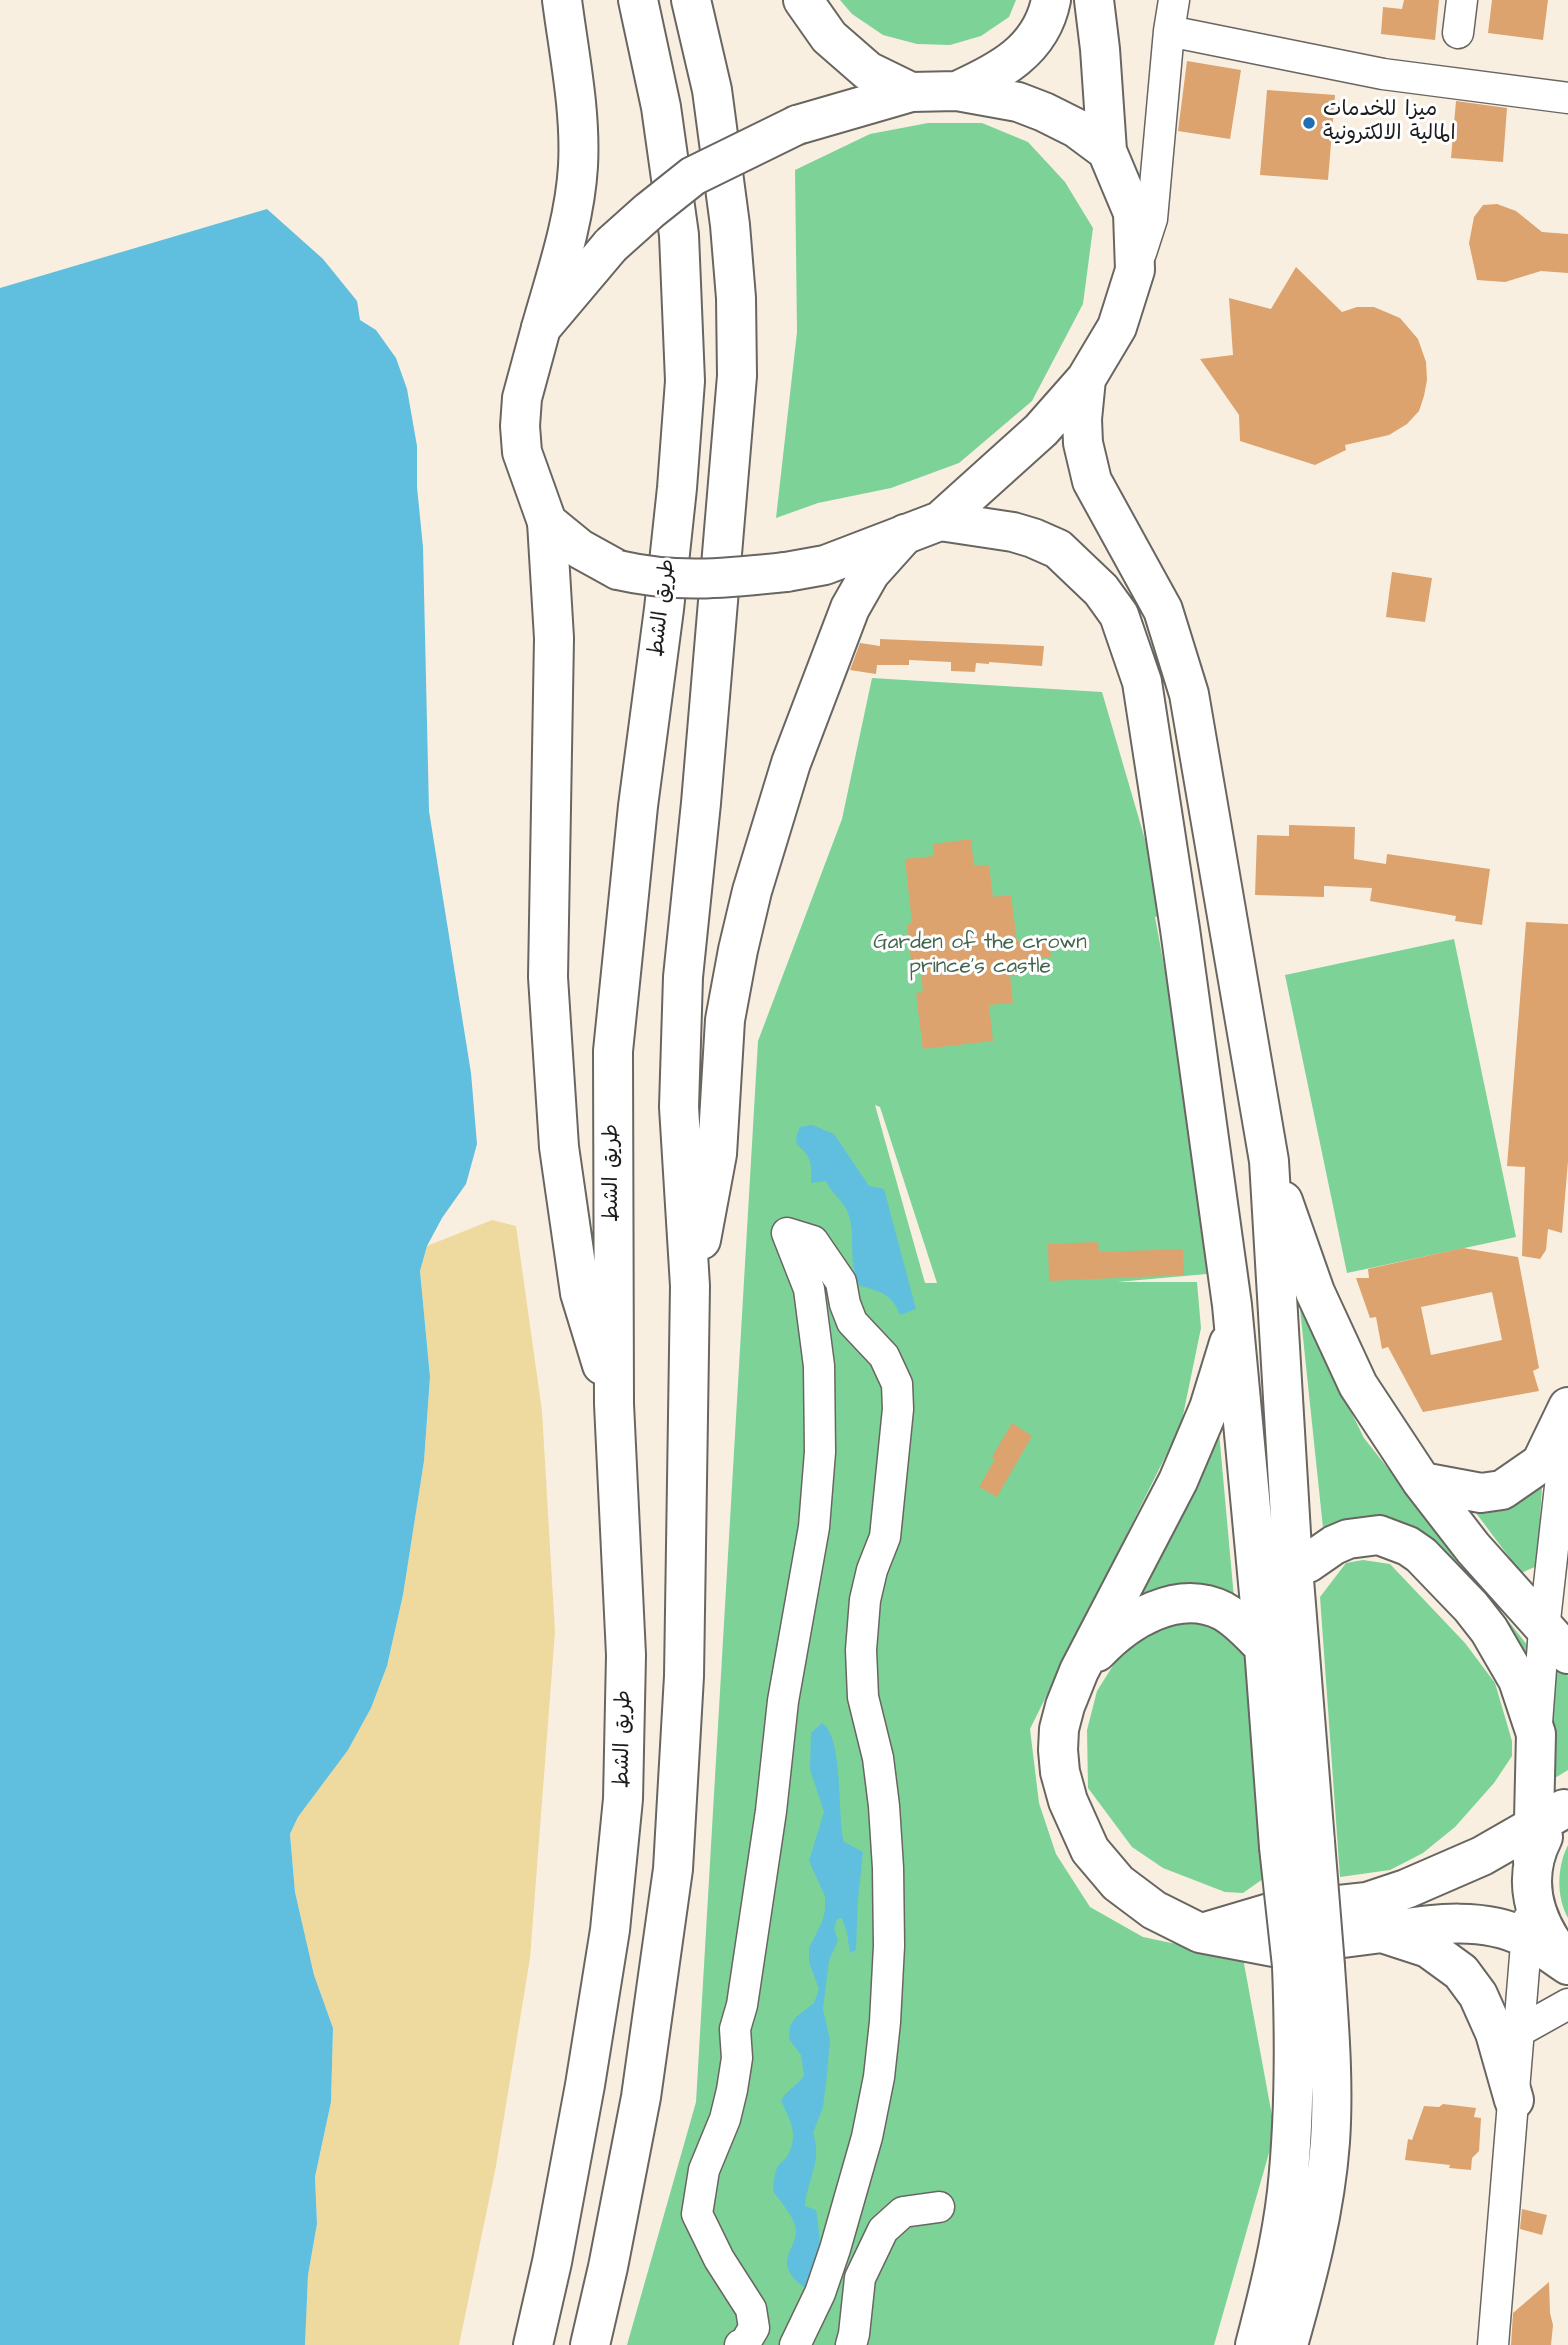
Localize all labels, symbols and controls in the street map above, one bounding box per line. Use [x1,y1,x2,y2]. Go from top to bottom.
place label: ميزا للخدمات المالية الالكترونية [1323,98,1456,148]
marker: ميزا للخدمات المالية الالكترونية [1301,115,1317,131]
street label: طريق الشط [645,558,681,658]
park label: Garden of the crown prince's castle [873,931,1087,981]
street label: طريق الشط [600,1124,626,1222]
street label: طريق الشط [611,1690,637,1788]

